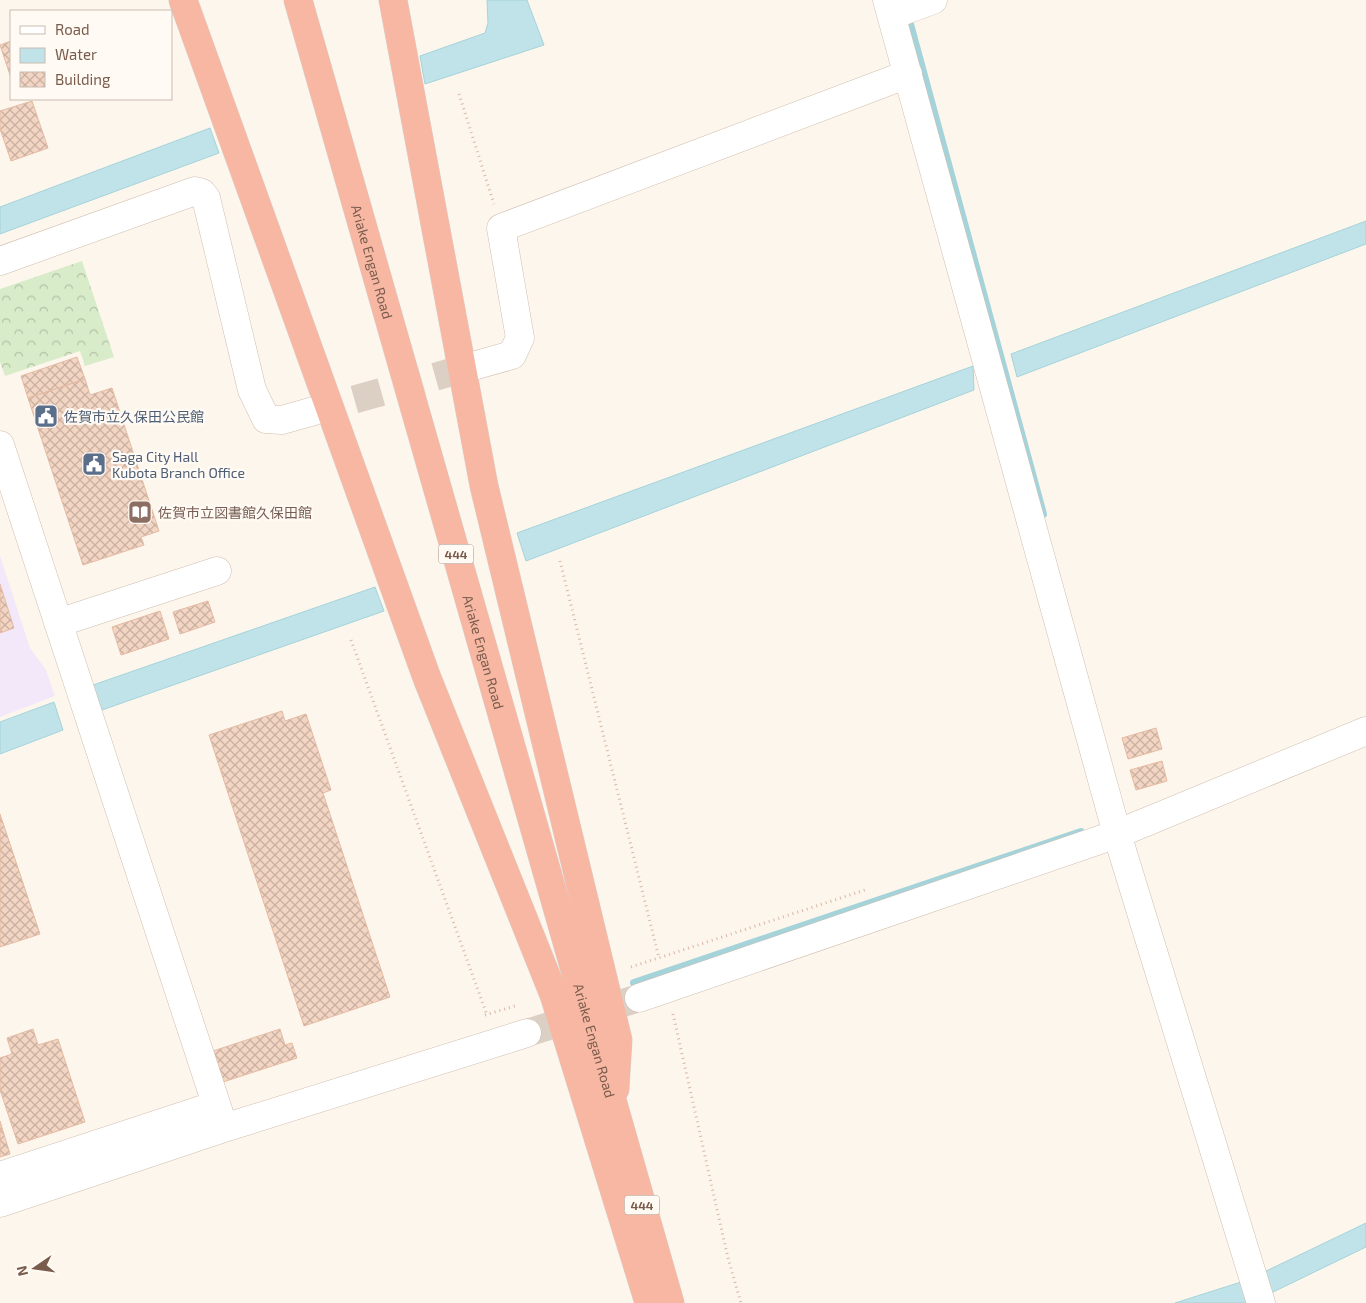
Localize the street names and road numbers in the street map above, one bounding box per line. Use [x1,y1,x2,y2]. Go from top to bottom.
street label: Ariake Engan Road [348,202,397,321]
road number: 444 [438,544,474,564]
street label: Ariake Engan Road [460,593,509,711]
street label: Ariake Engan Road [571,981,619,1100]
road number: 444 [624,1196,660,1214]

